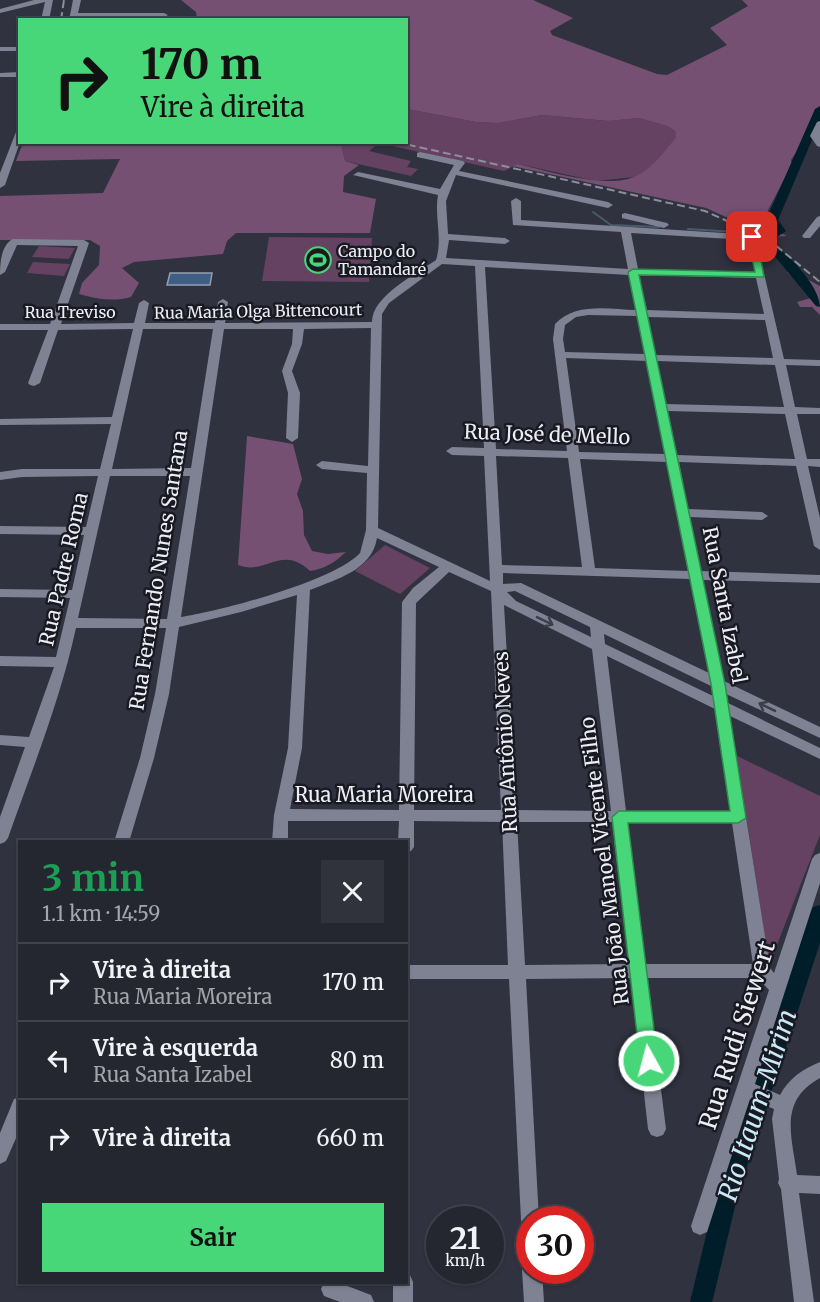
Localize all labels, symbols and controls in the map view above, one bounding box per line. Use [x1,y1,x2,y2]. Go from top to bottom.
text: 170 m [141,38,262,90]
icon: right [42,42,120,120]
text: Vire à direita [141,90,305,124]
pin [726,211,777,262]
icon: arrive [735,220,768,253]
place label: Campo do Tamandaré [338,241,426,279]
sports icon: Campo do Tamandaré [303,245,333,275]
street label: Rua Maria Olga Bittencourt [154,299,363,323]
street label: Rua Treviso [24,302,116,322]
street label: Rua José de Mello [463,419,631,449]
street label: Rua Fernando Nunes Santana [124,428,193,712]
street label: Rua Padre Roma [33,490,93,648]
street label: Rua Santa Izabel [698,524,752,686]
one-way arrow [536,615,554,627]
street label: Rua Antônio Neves [488,651,522,833]
one-way arrow [759,701,777,713]
street label: Rua João Manoel Vicente Filho [574,715,634,1006]
street label: Rua Maria Moreira [294,782,474,807]
text: 3 min [42,856,144,901]
button: close [321,860,384,923]
text: 1.1 km · 14:59 [42,901,160,926]
street label: Rua Rudi Siewert [692,936,782,1133]
text: Vire à direita [93,956,231,984]
icon: right [42,966,75,999]
text: 170 m [322,968,384,996]
text: Rua Maria Moreira [93,984,272,1009]
water label: Rio Itaum-Mirim [710,1005,804,1205]
position arrow [617,1029,681,1093]
text: Vire à esquerda [93,1034,258,1062]
icon: left [42,1044,75,1077]
text: 80 m [330,1046,384,1074]
text: Rua Santa Izabel [93,1062,252,1087]
icon: right [42,1122,75,1155]
text: Vire à direita [93,1124,231,1152]
text: 660 m [316,1124,384,1152]
button: Sair [42,1203,384,1272]
speed limit sign: 30 [516,1206,594,1284]
text: 21 [450,1219,480,1257]
text: km/h [445,1251,485,1270]

